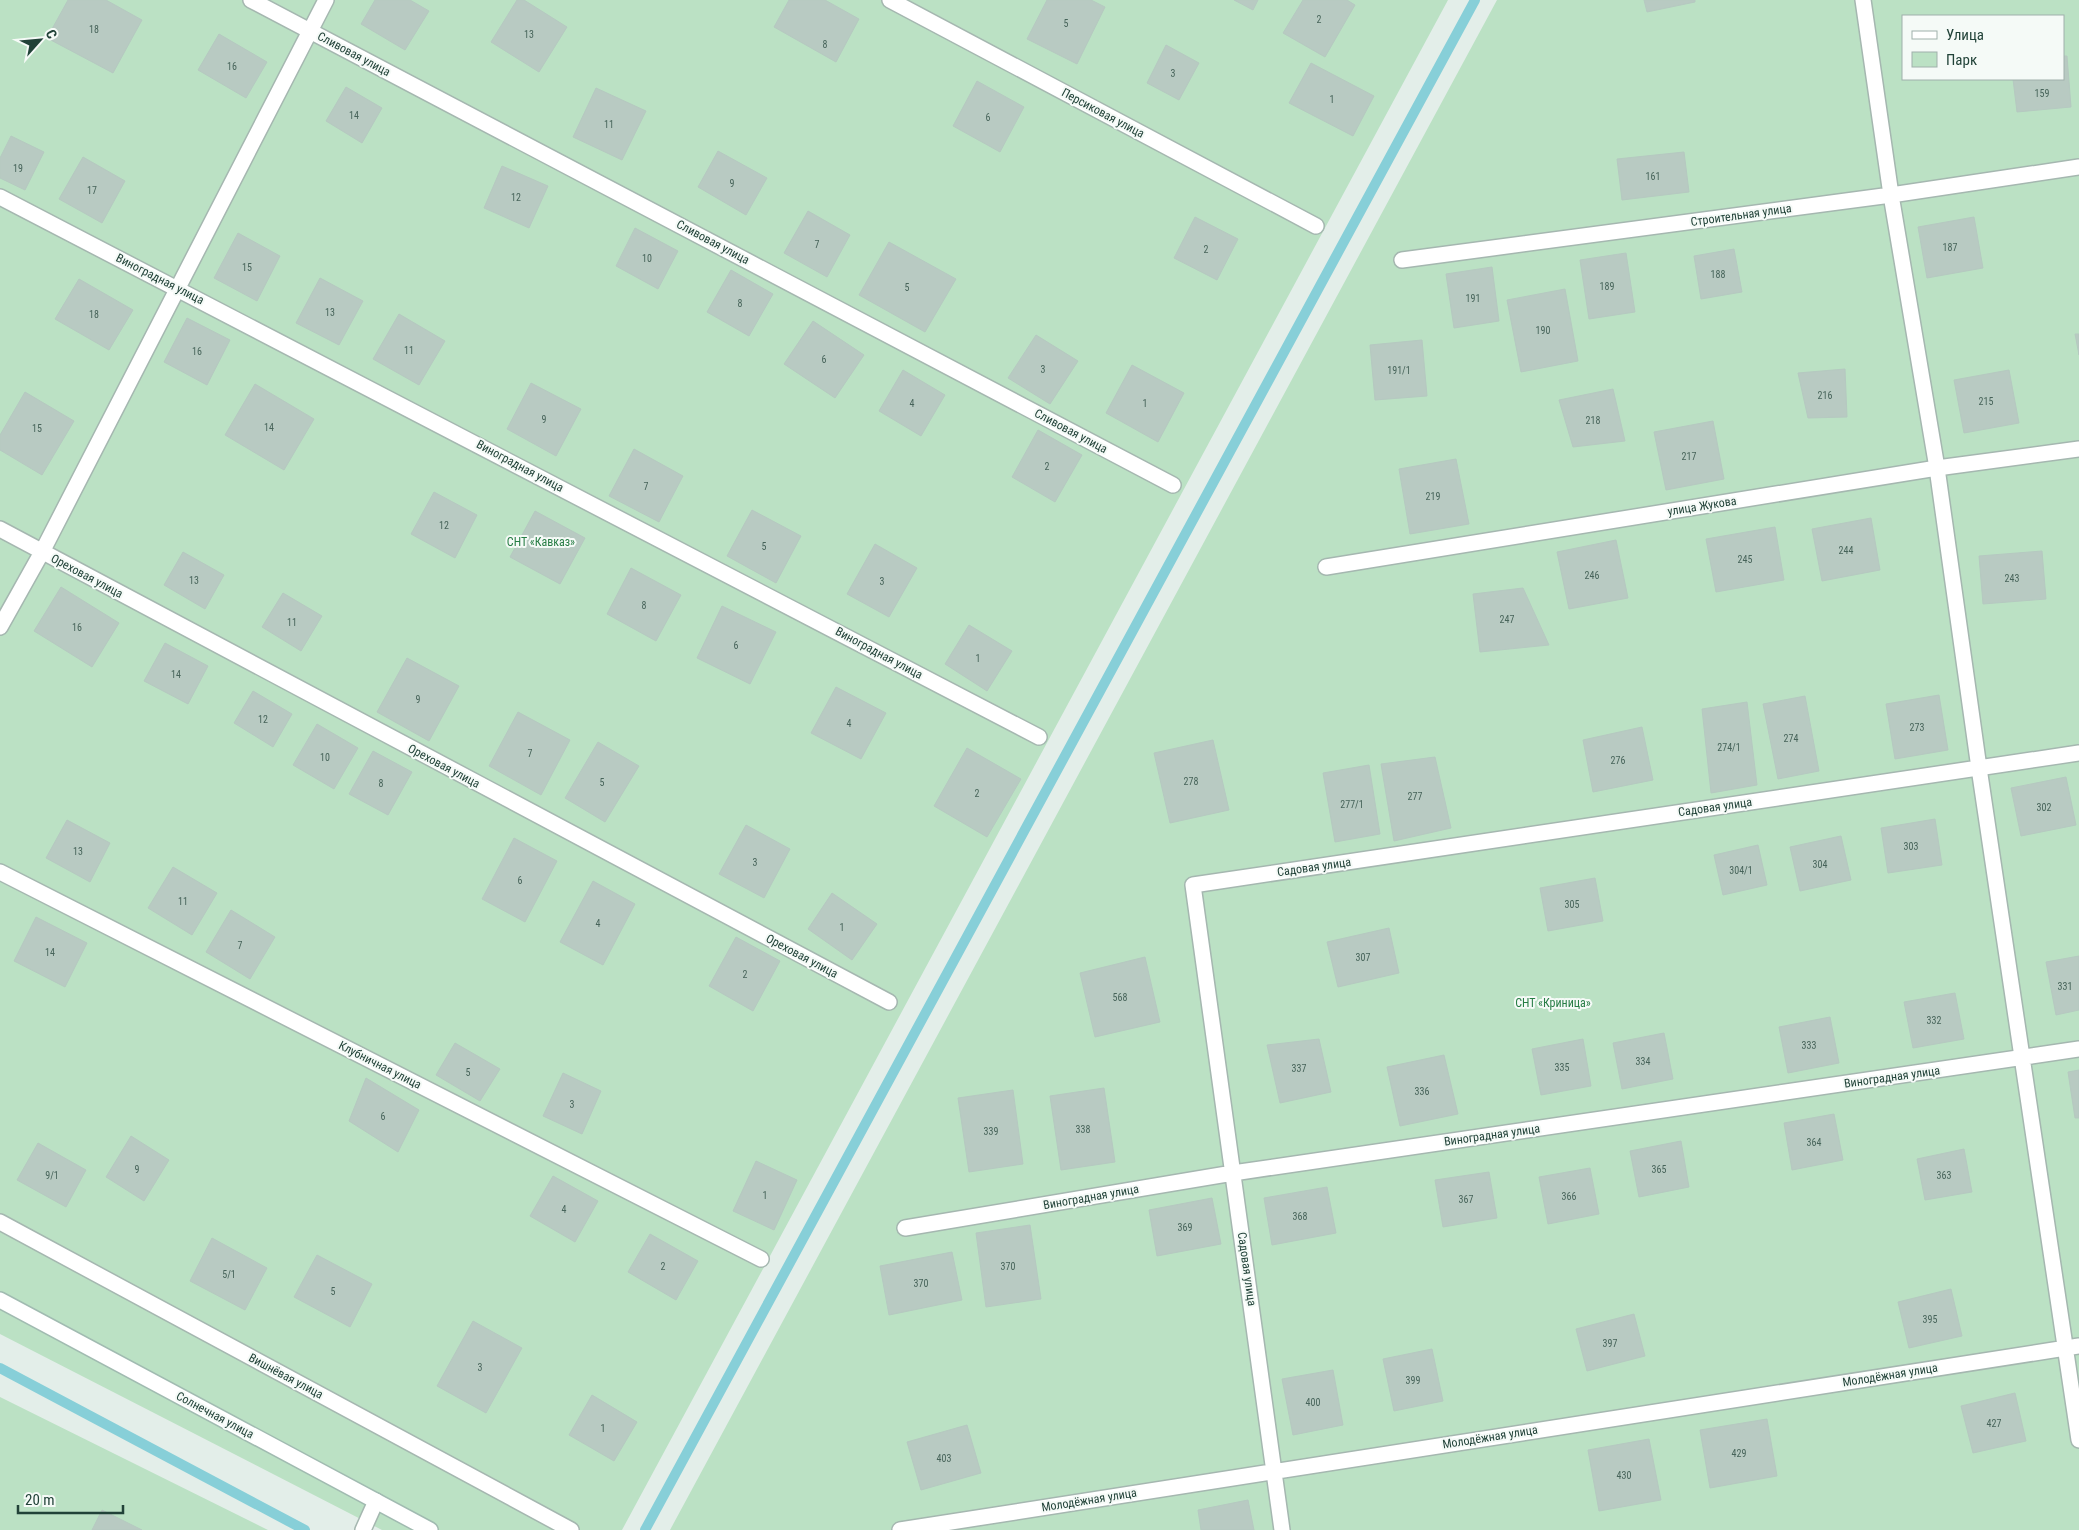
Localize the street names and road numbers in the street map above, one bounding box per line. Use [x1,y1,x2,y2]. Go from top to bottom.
street label: Сливовая улица [315,29,393,79]
street label: Персиковая улица [1059,85,1147,141]
street label: Строительная улица [1690,201,1792,229]
street label: Сливовая улица [674,217,752,267]
street label: Виноградная улица [114,251,207,307]
street label: Сливовая улица [1032,406,1110,456]
street label: Виноградная улица [474,437,566,495]
street label: улица Жукова [1667,494,1738,518]
street label: Ореховая улица [49,551,126,601]
street label: Виноградная улица [833,624,925,682]
street label: Ореховая улица [406,741,483,791]
street label: Садовая улица [1677,795,1753,819]
street label: Садовая улица [1276,855,1352,879]
street label: Ореховая улица [764,931,841,981]
street label: Клубничная улица [336,1038,424,1092]
street label: Виноградная улица [1843,1063,1941,1091]
street label: Виноградная улица [1443,1121,1541,1149]
street label: Виноградная улица [1042,1182,1140,1212]
street label: Садовая улица [1235,1231,1259,1307]
street label: Вишнёвая улица [246,1351,326,1402]
street label: Молодёжная улица [1841,1361,1939,1389]
street label: Солнечная улица [174,1389,256,1441]
street label: Молодёжная улица [1441,1423,1539,1451]
street label: Молодёжная улица [1040,1486,1138,1514]

